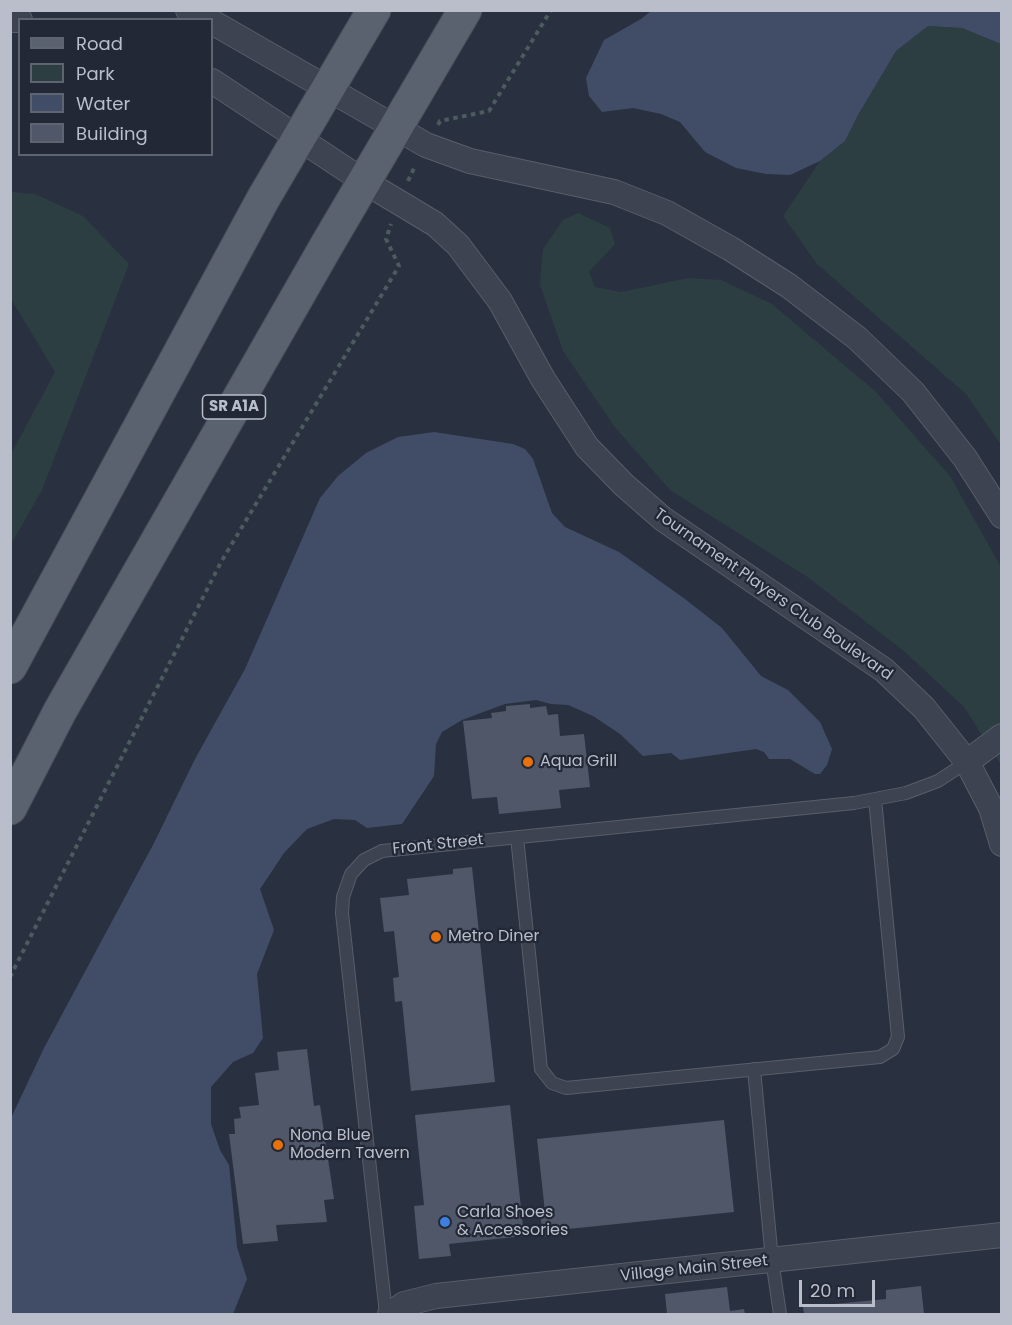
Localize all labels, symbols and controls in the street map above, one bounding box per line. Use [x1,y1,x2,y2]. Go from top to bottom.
legend [18,18,213,156]
text: Road [76,31,123,56]
text: Park [76,61,115,86]
text: Water [76,91,130,116]
text: Building [76,121,148,146]
road number: SR A1A [202,395,266,419]
street label: Tournament Players Club Boulevard [650,505,896,685]
place label: Aqua Grill [540,752,617,772]
marker: Aqua Grill [521,755,535,769]
street label: Front Street [392,831,484,859]
place label: Metro Diner [448,927,539,947]
marker: Metro Diner [429,930,443,944]
place label: Nona Blue Modern Tavern [290,1126,410,1164]
marker: Nona Blue Modern Tavern [271,1138,285,1152]
place label: Carla Shoes & Accessories [457,1203,568,1241]
marker: Carla Shoes & Accessories [438,1215,452,1229]
street label: Village Main Street [619,1252,769,1286]
scale bar [802,1268,878,1306]
text: 20 m [810,1278,855,1303]

